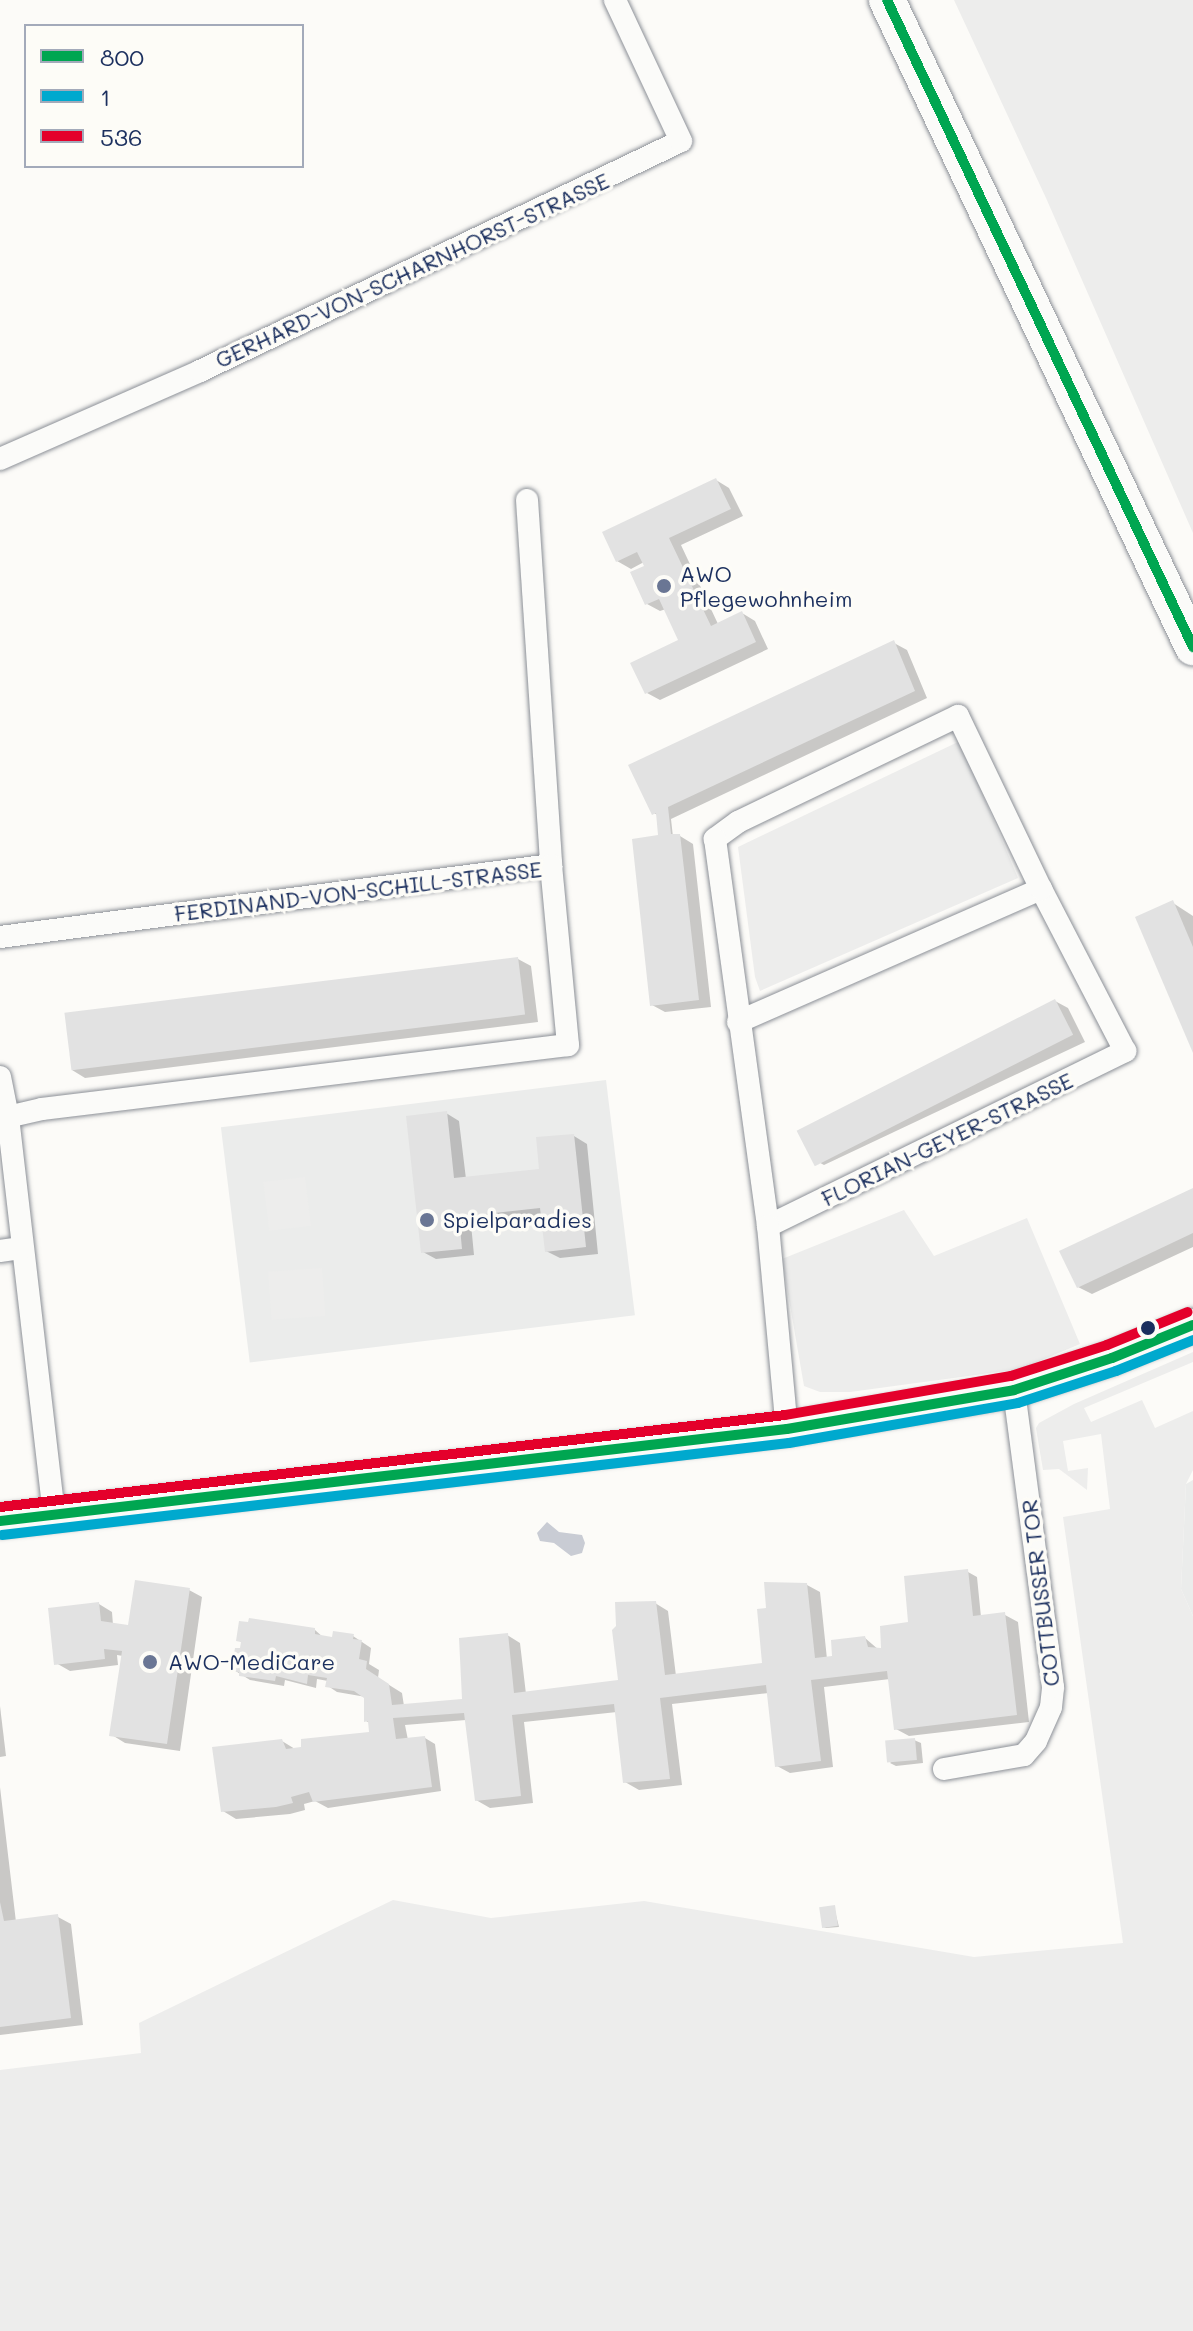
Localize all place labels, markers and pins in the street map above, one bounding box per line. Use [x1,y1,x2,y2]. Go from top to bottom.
place label: AWO Pflegewohnheim [680,560,853,612]
marker: AWO Pflegewohnheim [655,577,673,595]
place label: Spielparadies [443,1207,592,1233]
marker: Spielparadies [418,1211,436,1229]
unlabelled marker [1140,1320,1156,1336]
place label: AWO-MediCare [168,1649,335,1675]
marker: AWO-MediCare [139,1651,161,1673]

